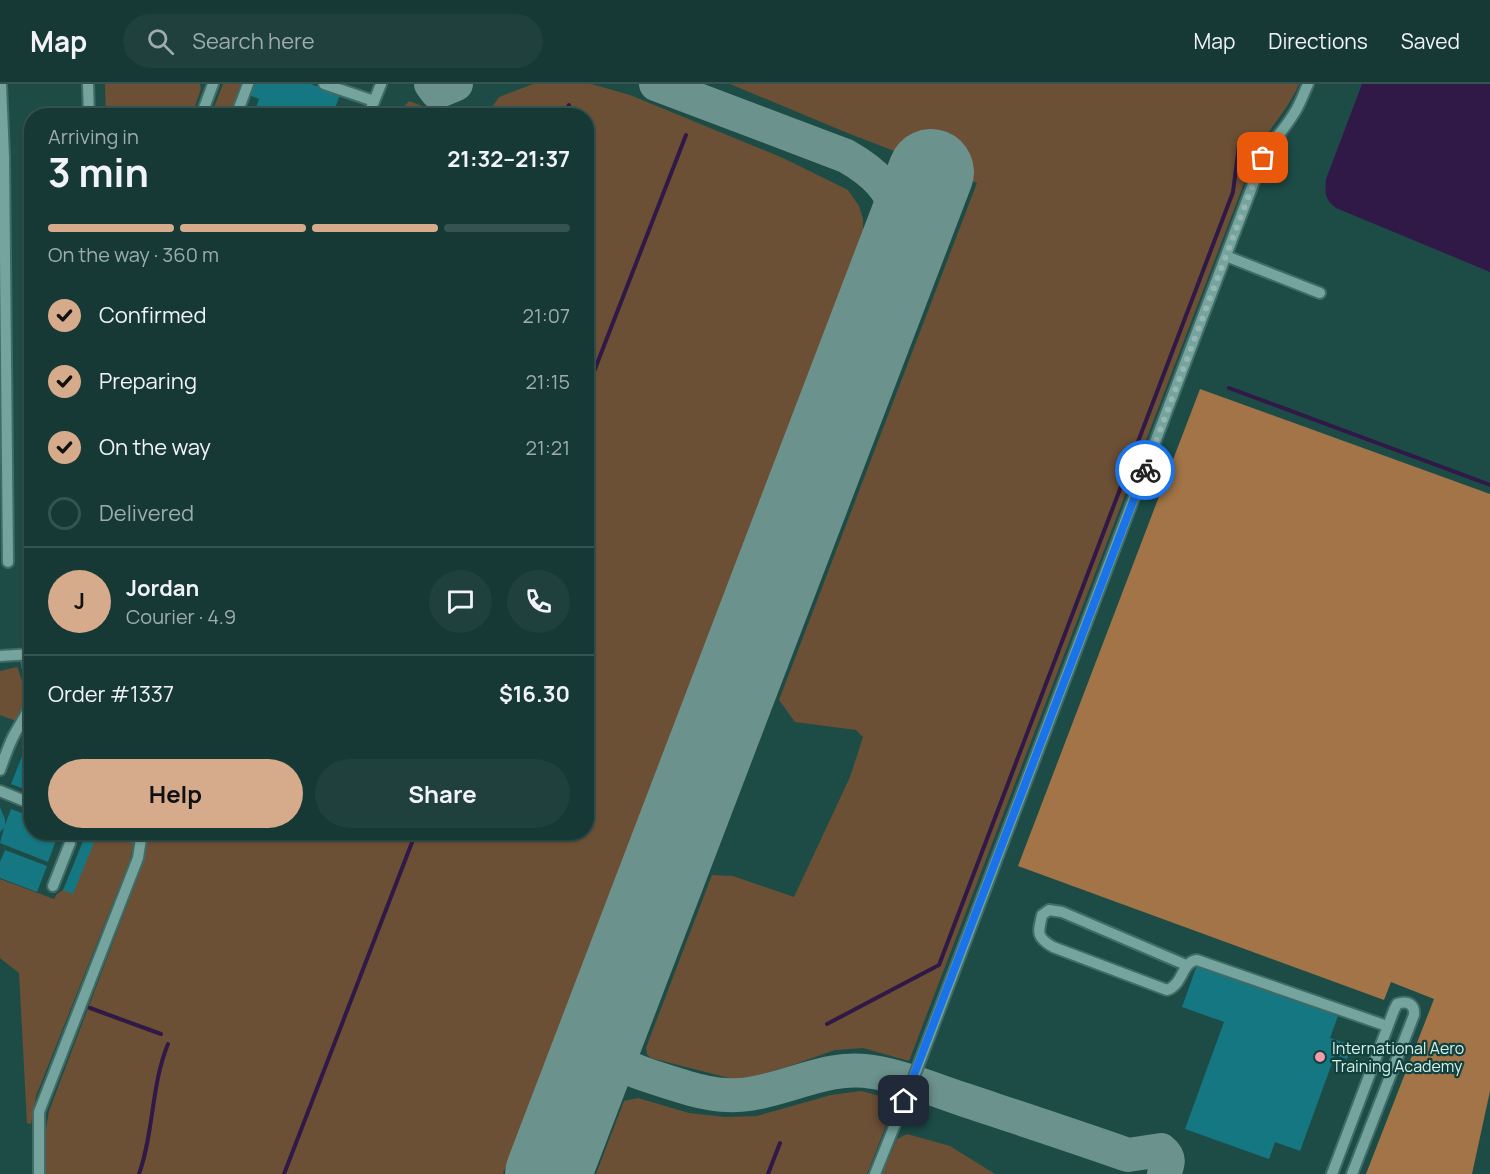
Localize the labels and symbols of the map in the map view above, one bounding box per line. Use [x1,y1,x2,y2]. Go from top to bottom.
pin [1237,132,1288,183]
courier [1115,440,1175,500]
place label: International Aero Training Academy [1332,1037,1464,1077]
marker: International Aero Training Academy [1313,1050,1327,1064]
pin [878,1075,929,1126]

